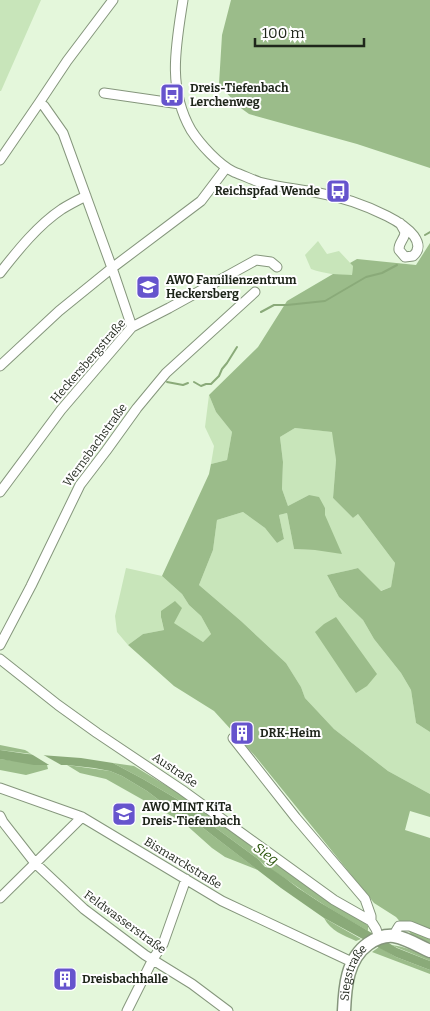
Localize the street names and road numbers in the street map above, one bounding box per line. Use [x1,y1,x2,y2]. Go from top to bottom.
street label: Heckersbergstraße [48,316,128,406]
street label: Wernsbachstraße [60,401,130,489]
street label: Austraße [150,750,200,790]
street label: Bismarckstraße [142,834,224,892]
street label: Feldwasserstraße [81,888,169,956]
street label: Siegstraße [338,941,370,1001]

